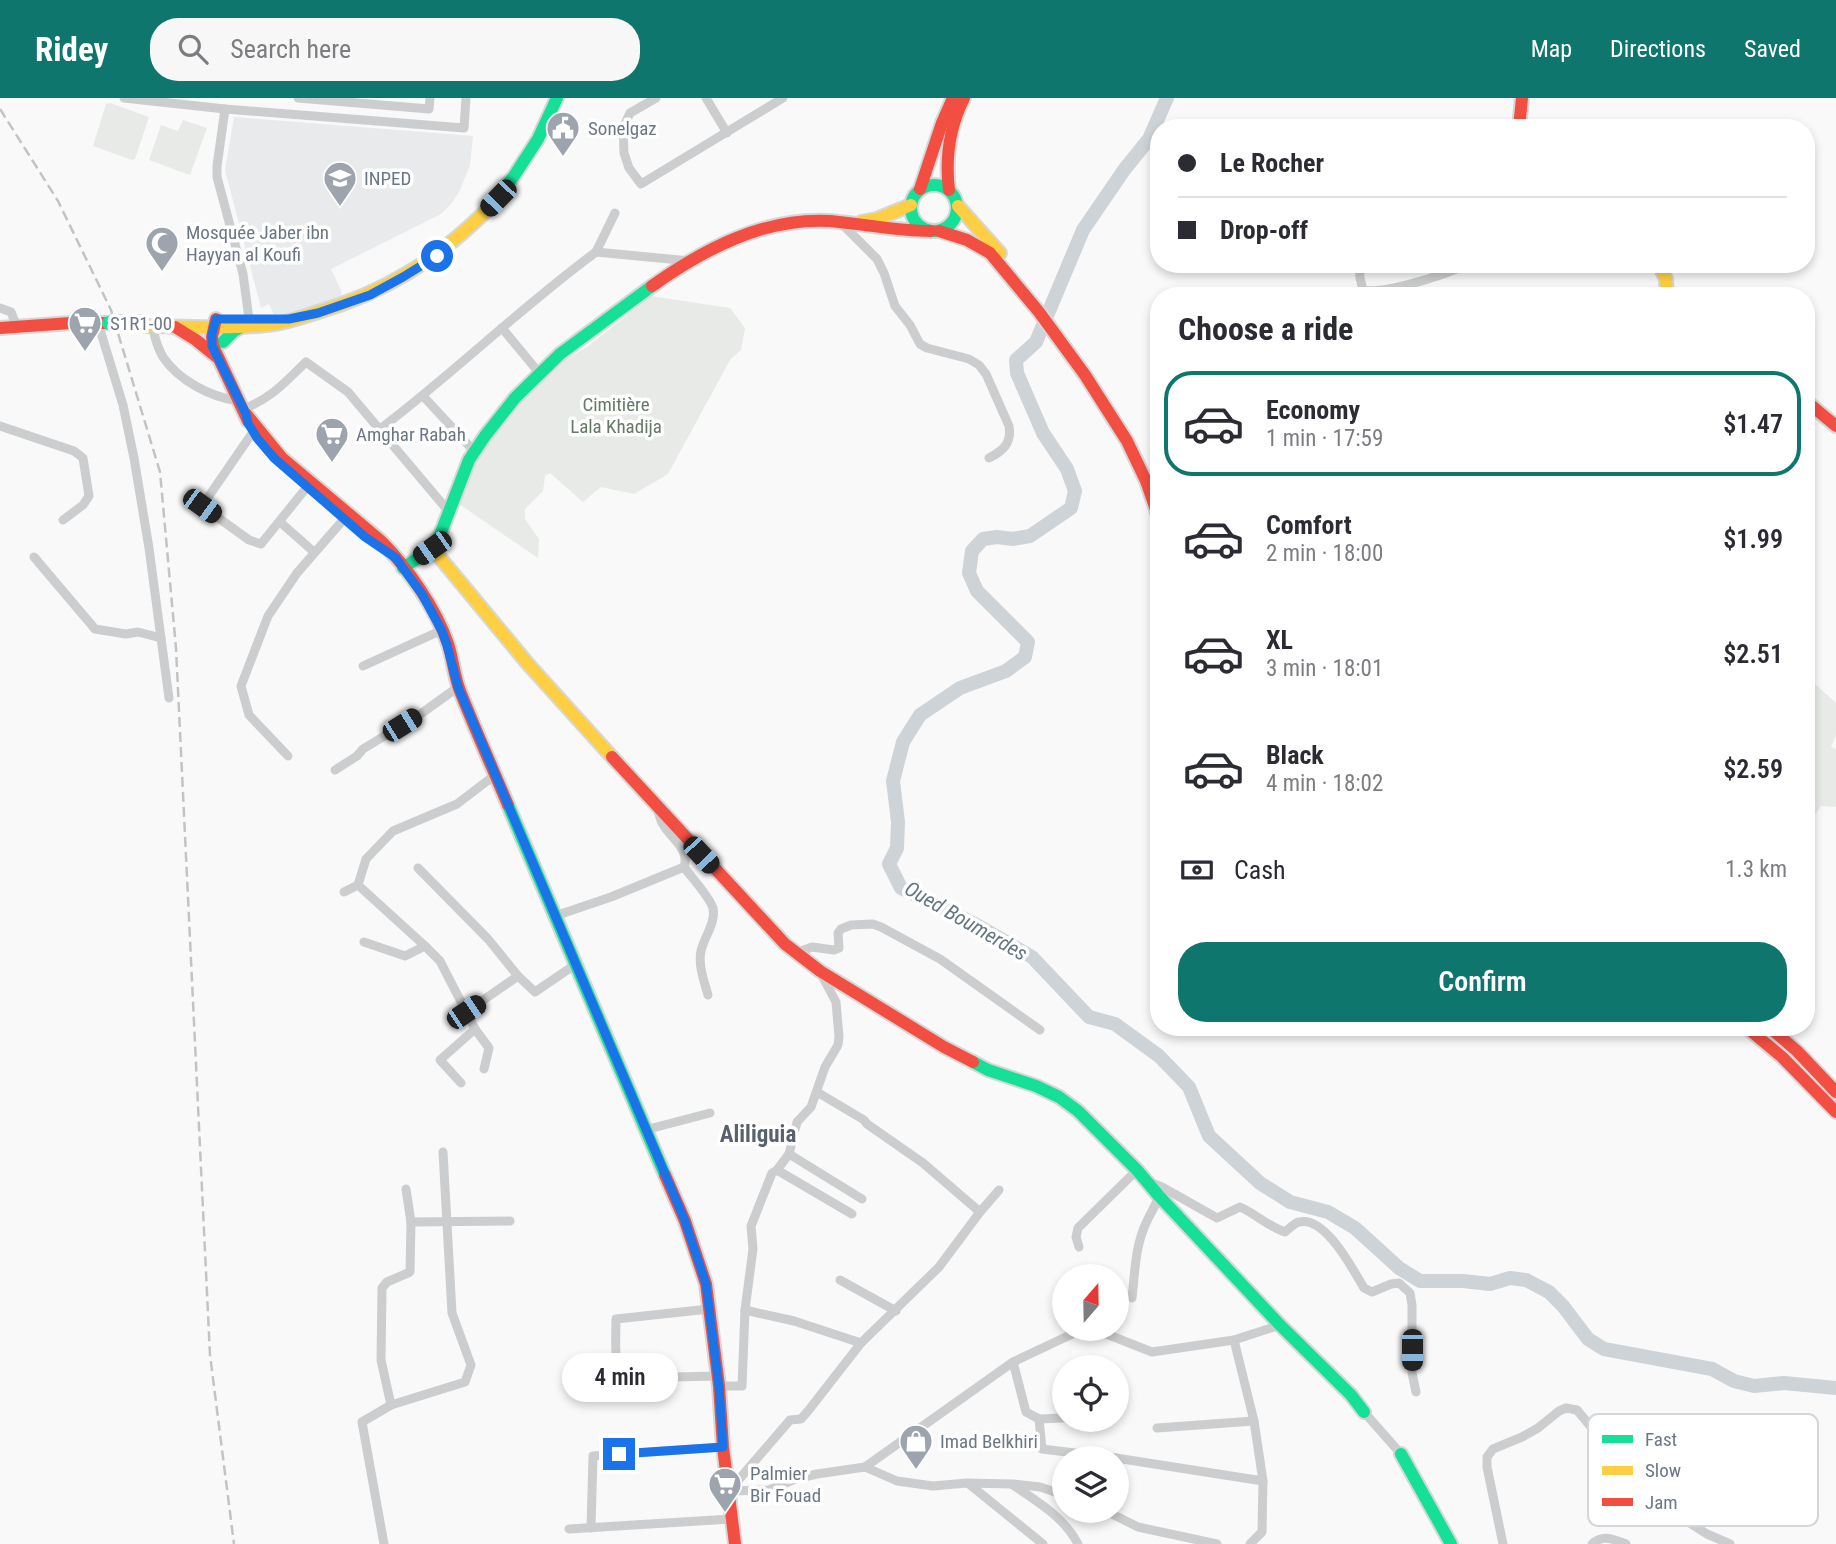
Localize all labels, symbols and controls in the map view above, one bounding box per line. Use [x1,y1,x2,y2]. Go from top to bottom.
search box [150,18,640,81]
text: Ridey [35,30,108,69]
icon: search [174,30,212,68]
text: Search here [230,34,351,64]
text: Map [1531,35,1572,63]
text: Directions [1610,35,1706,63]
text: Saved [1744,35,1801,63]
public building icon: Sonelgaz [544,109,582,158]
place label: Sonelgaz [588,117,657,140]
text: Le Rocher [1220,148,1324,178]
school or university icon: INPED [321,159,359,208]
place label: INPED [364,167,411,190]
car [476,176,521,220]
text: Drop-off [1220,215,1308,245]
place label: Mosquée Jaber ibn Hayyan al Koufi [186,221,329,266]
mosque icon: Mosquée Jaber ibn Hayyan al Koufi [143,224,181,273]
route start [421,240,453,272]
supermarket icon: S1R1-00 [66,304,104,353]
text: Choose a ride [1178,310,1353,348]
place label: S1R1-00 [110,312,172,335]
icon: car [1182,392,1245,455]
park label: Cimitière Lala Khadija [570,393,662,438]
text: Economy [1266,395,1360,425]
text: $1.47 [1723,409,1783,439]
supermarket icon: Amghar Rabah [313,415,351,464]
place label: Amghar Rabah [356,423,466,446]
text: 1 min · 17:59 [1266,425,1383,452]
car [179,485,226,527]
icon: car [1182,507,1245,570]
text: Comfort [1266,510,1352,540]
text: $1.99 [1723,524,1783,554]
car [409,527,456,569]
text: 2 min · 18:00 [1266,540,1383,567]
icon: car [1182,622,1245,685]
text: XL [1266,625,1293,655]
text: $2.51 [1723,639,1783,669]
text: 3 min · 18:01 [1266,655,1383,682]
car [379,705,426,745]
icon: car [1182,737,1245,800]
text: Black [1266,740,1324,770]
text: $2.59 [1723,754,1783,784]
text: 4 min · 18:02 [1266,770,1383,797]
car [679,832,724,878]
icon: cash [1178,851,1216,889]
text: Cash [1234,855,1286,885]
text: 1.3 km [1725,856,1787,883]
water label: Oued Boumerdes [900,876,1032,966]
button: Confirm [1178,942,1787,1022]
car [443,992,490,1032]
district label: Aliliguia [720,1121,796,1148]
north arrow [1052,1264,1129,1340]
map controls [1052,1264,1129,1523]
car [1402,1329,1423,1371]
callout: 4 min [561,1352,677,1402]
button: locate [1052,1355,1129,1432]
text: 4 min [595,1364,645,1391]
legend [1588,1414,1818,1526]
shop icon: Imad Belkhiri [897,1422,935,1471]
text: Fast [1645,1428,1677,1451]
place label: Imad Belkhiri [940,1430,1038,1453]
route end [603,1438,635,1470]
button: layers [1052,1446,1129,1523]
text: Slow [1645,1459,1681,1482]
place label: Palmier Bir Fouad [750,1462,821,1507]
supermarket icon: Palmier Bir Fouad [706,1465,744,1514]
text: Jam [1645,1491,1678,1514]

